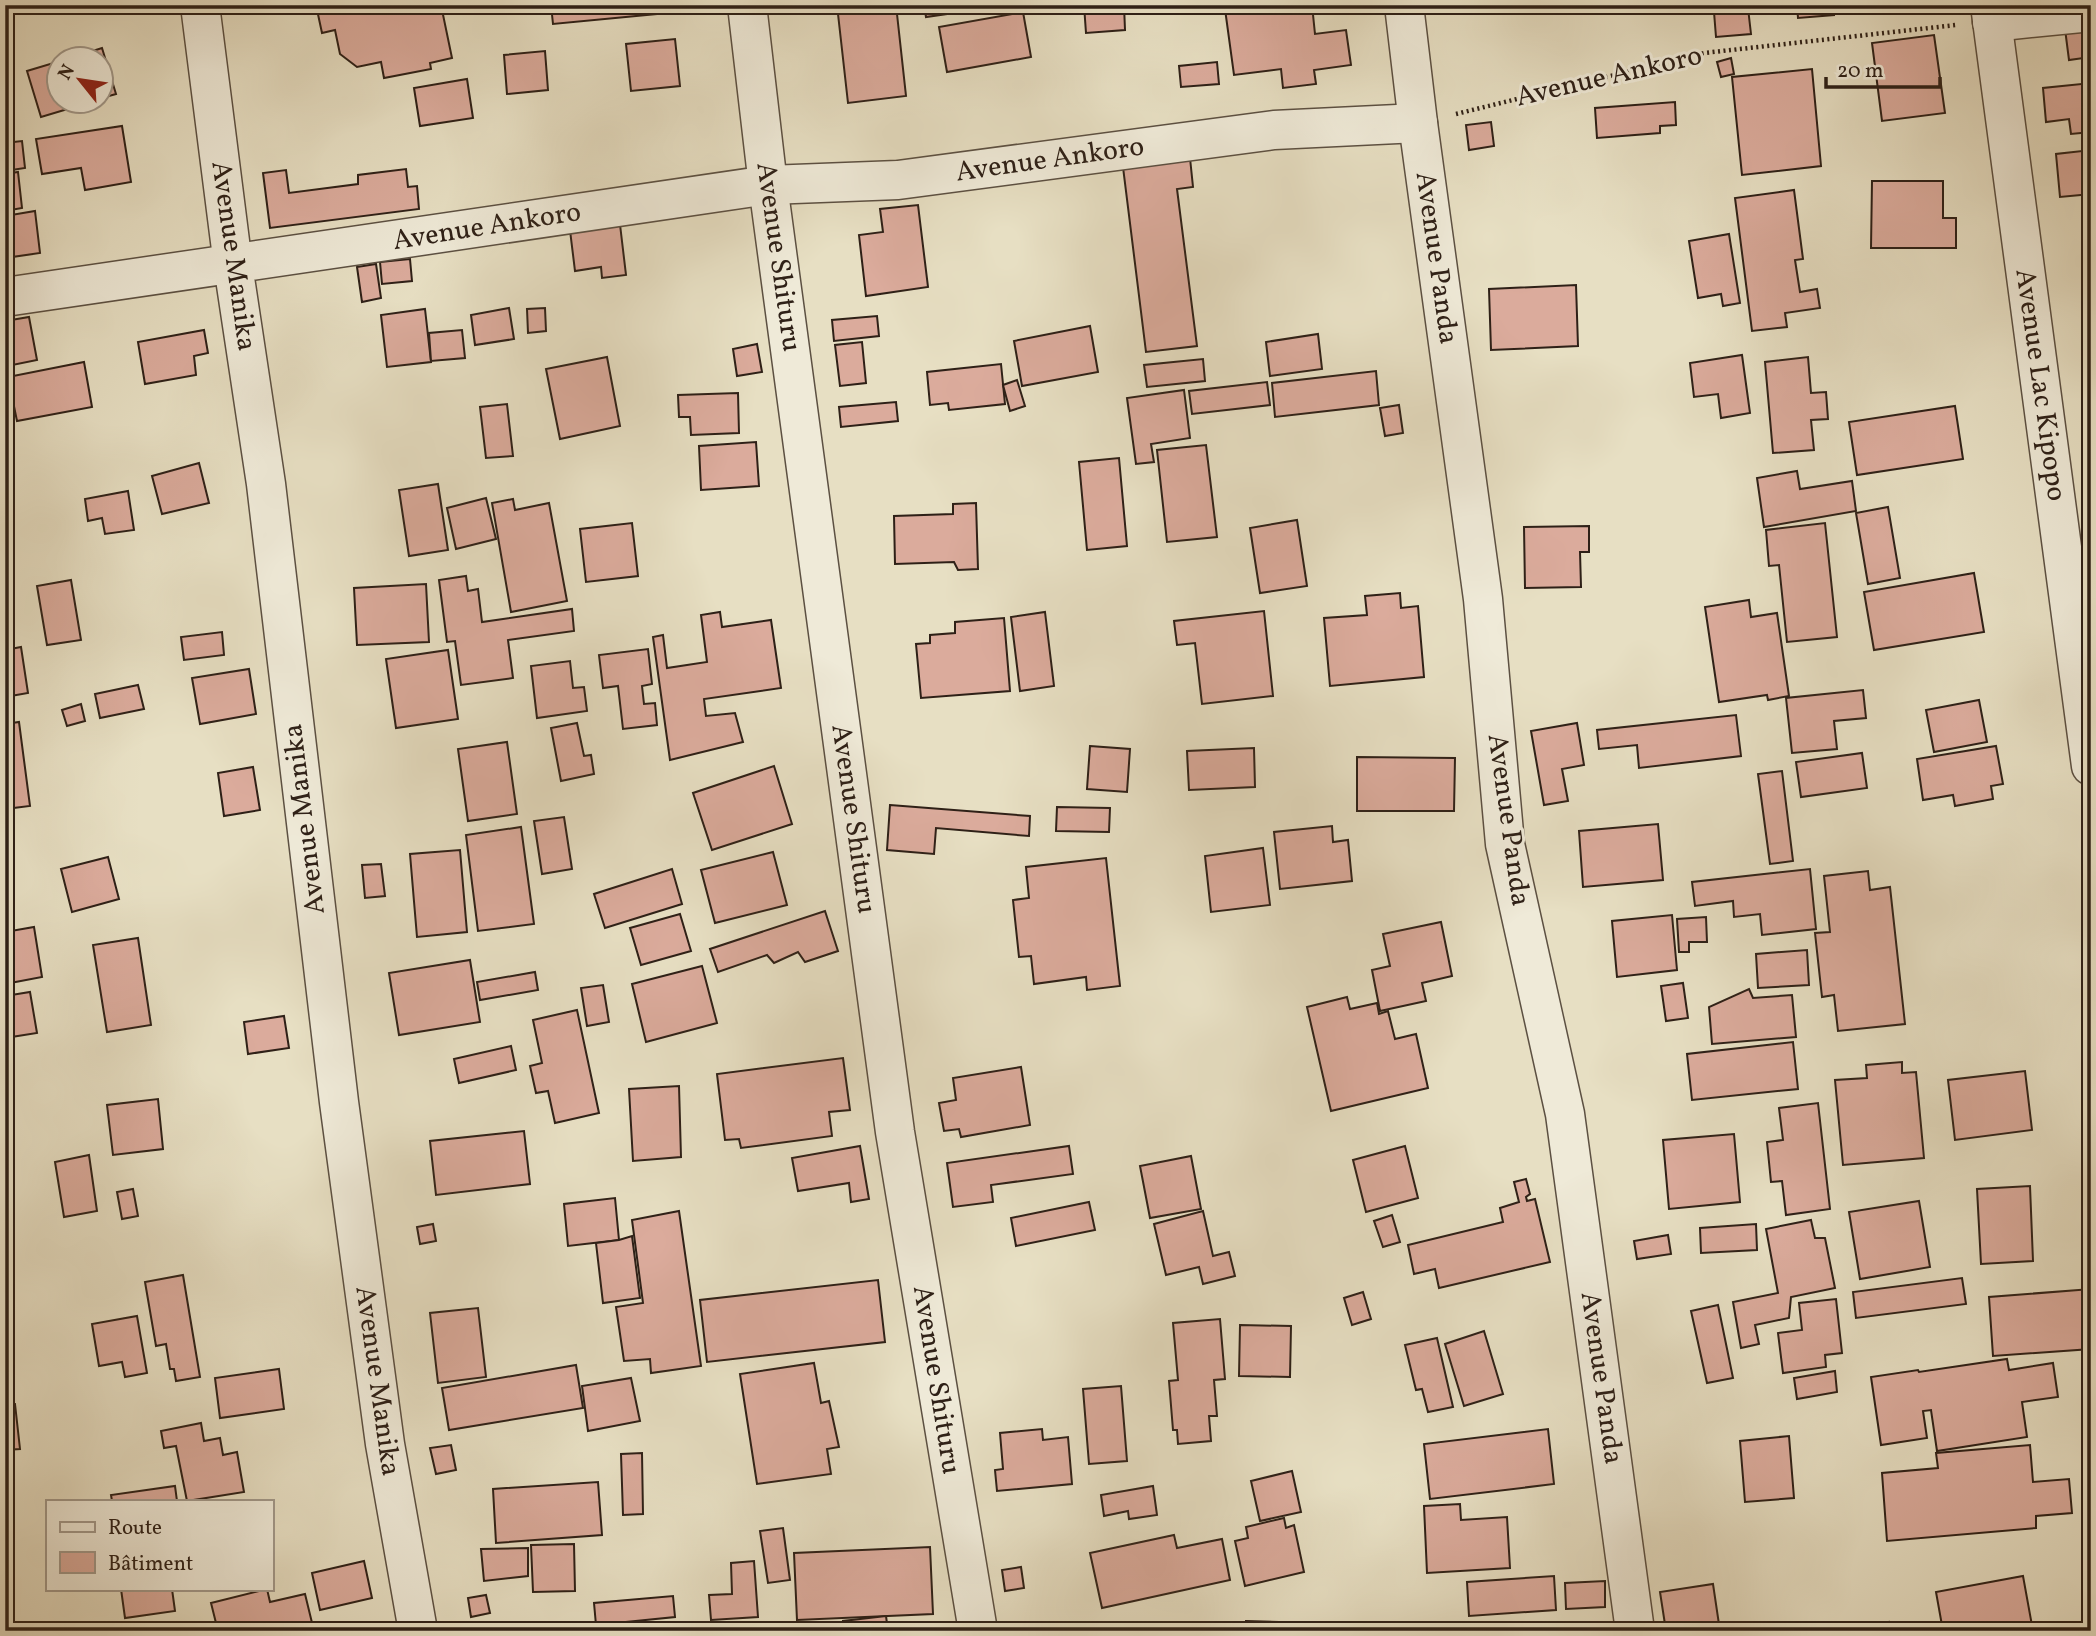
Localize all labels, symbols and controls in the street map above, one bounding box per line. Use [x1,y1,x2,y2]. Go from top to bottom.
street label: Avenue Ankoro [1512,37,1706,117]
north arrow [46,46,116,116]
scale bar [1826,46,1940,90]
text: 20 m [1837,57,1883,86]
text: N [52,60,82,85]
street label: Avenue Ankoro [953,127,1147,193]
street label: Avenue Manika [200,158,266,354]
street label: Avenue Shituru [745,160,811,354]
street label: Avenue Panda [1405,169,1467,347]
street label: Avenue Ankoro [390,193,584,261]
street label: Avenue Lac Kipopo [2004,266,2076,504]
street label: Avenue Manika [274,722,336,916]
street label: Avenue Shituru [820,722,886,916]
street label: Avenue Panda [1477,731,1539,909]
street label: Avenue Manika [344,1283,410,1479]
street label: Avenue Shituru [902,1283,970,1477]
street label: Avenue Panda [1570,1289,1632,1467]
legend [46,1500,273,1590]
text: Route [108,1514,162,1543]
text: Bâtiment [108,1550,193,1579]

